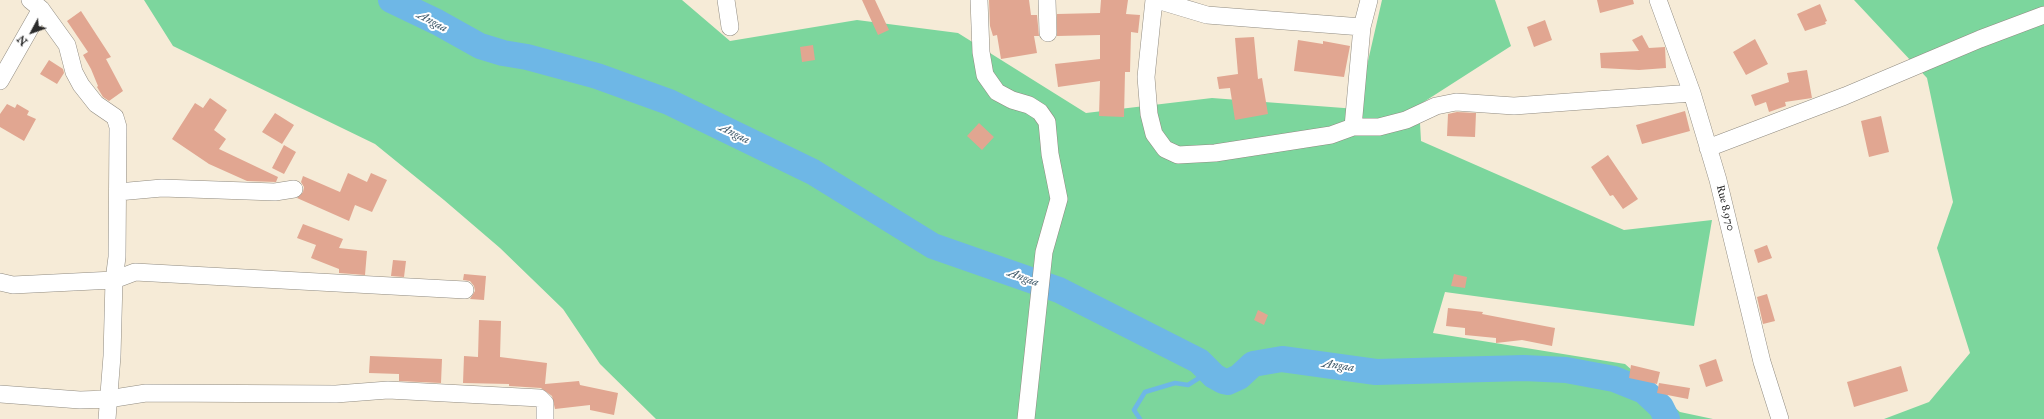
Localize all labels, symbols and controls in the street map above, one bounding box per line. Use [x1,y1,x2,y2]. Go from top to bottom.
water label: Angaa [414,8,450,36]
north arrow [12,12,52,52]
text: N [15,32,31,48]
water label: Angaa [716,120,752,148]
street label: Rue 8.970 [1713,184,1737,232]
water label: Angaa [1005,266,1041,290]
water label: Angaa [1321,357,1355,375]

